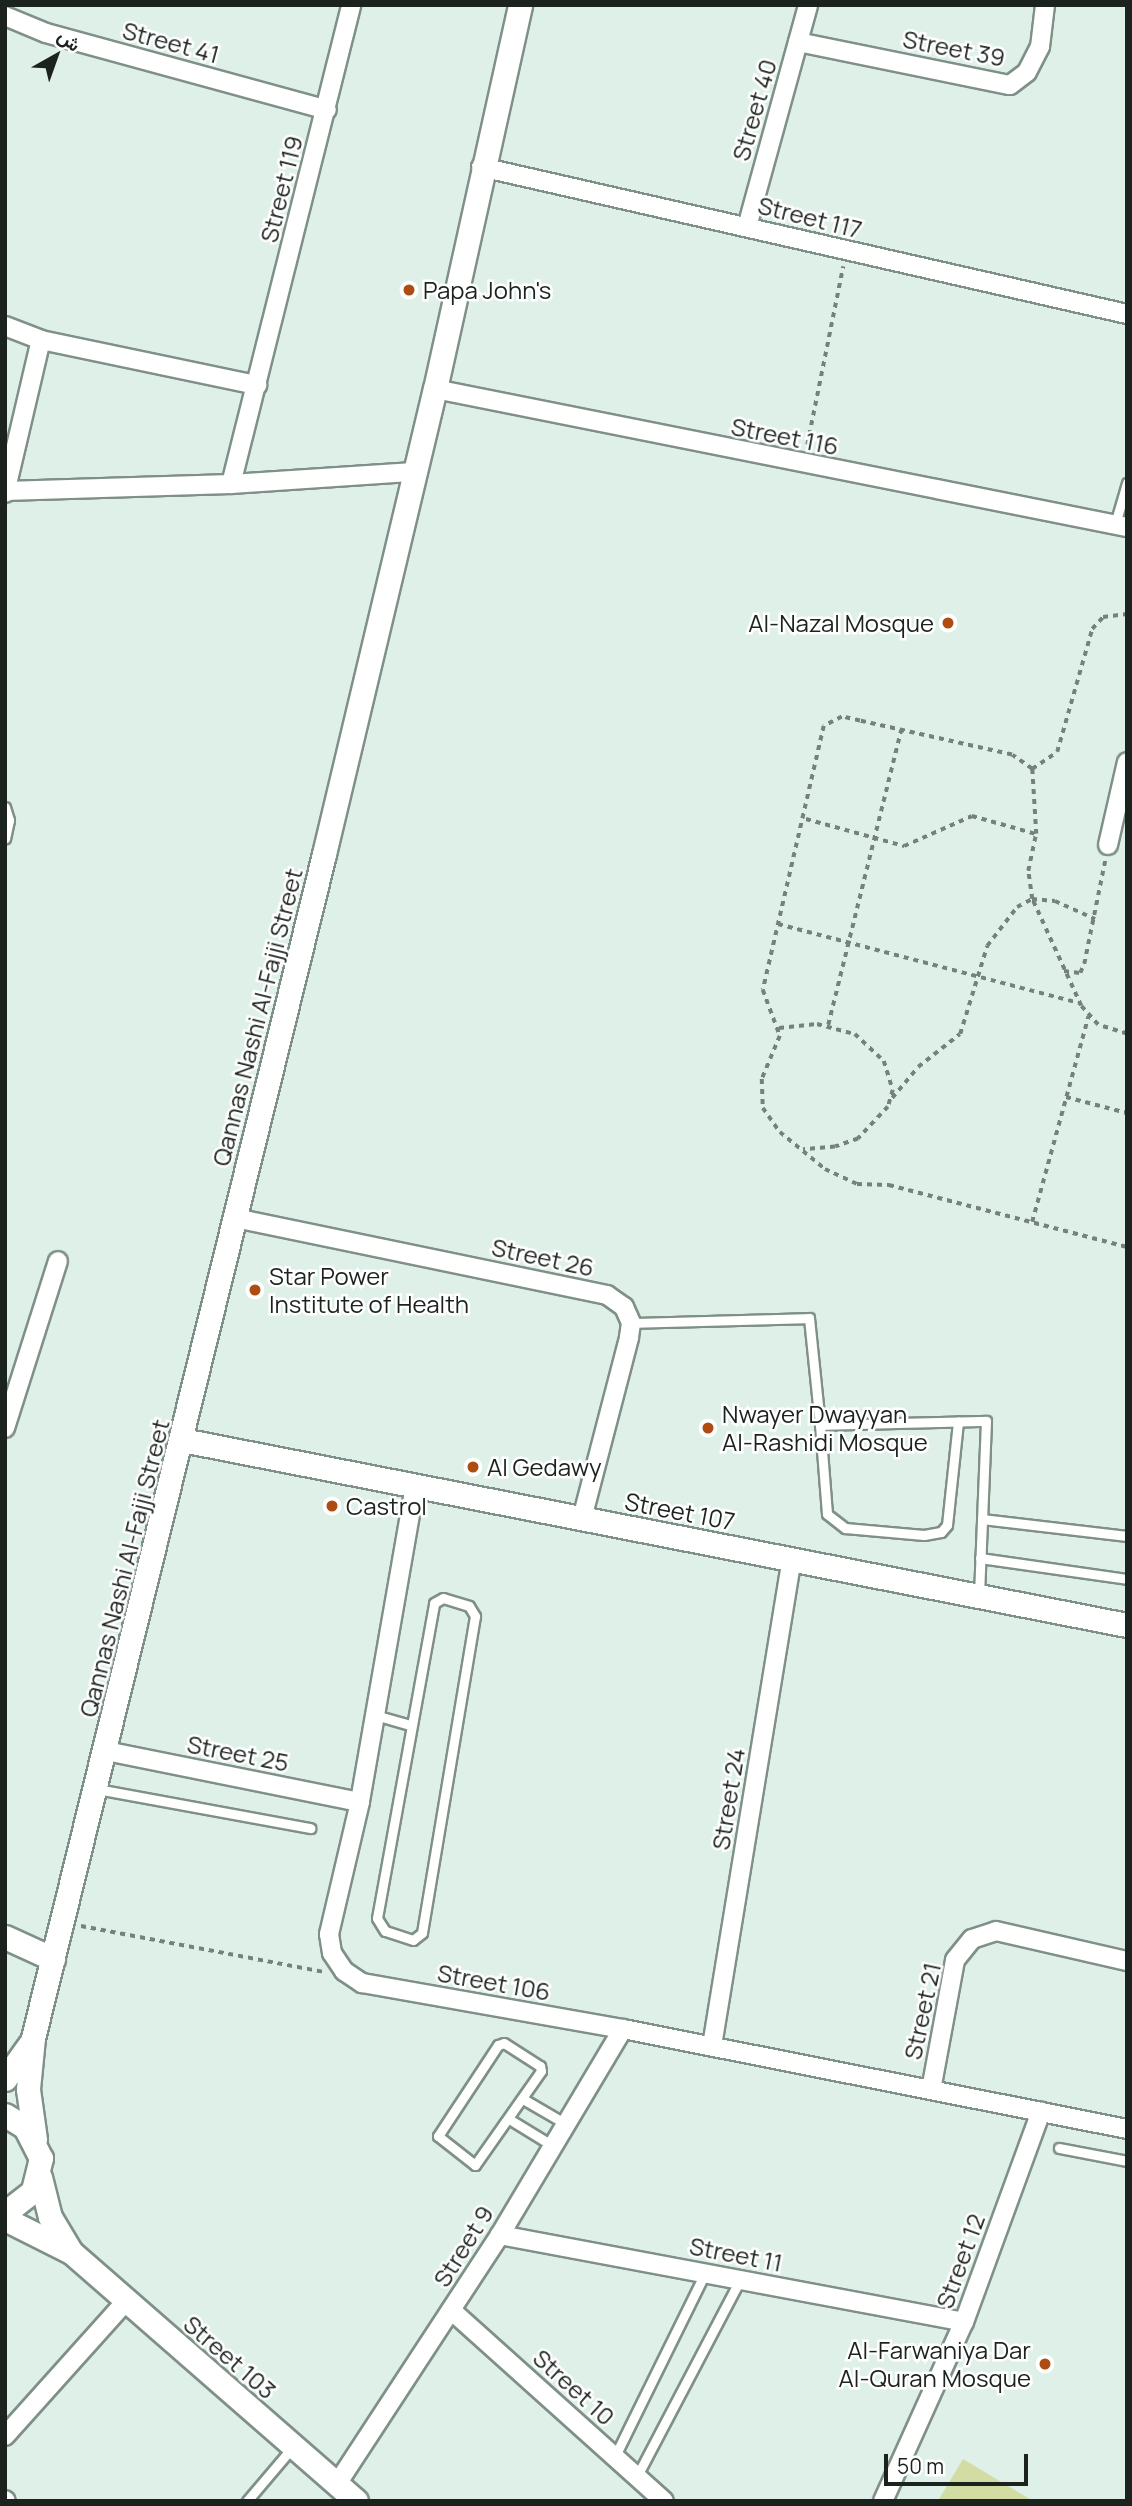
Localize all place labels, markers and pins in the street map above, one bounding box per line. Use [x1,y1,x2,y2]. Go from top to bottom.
place label: Papa John's [423,276,551,304]
marker: Papa John's [401,282,417,298]
place label: Al-Nazal Mosque [748,609,934,637]
marker: Al-Nazal Mosque [940,615,956,631]
place label: Star Power Institute of Health [269,1262,469,1318]
marker: Star Power Institute of Health [247,1282,263,1298]
place label: Nwayer Dwayyan Al-Rashidi Mosque [722,1400,928,1456]
marker: Nwayer Dwayyan Al-Rashidi Mosque [700,1420,716,1436]
place label: Al Gedawy [487,1453,602,1481]
marker: Al Gedawy [465,1459,481,1475]
place label: Castrol [346,1492,427,1520]
marker: Castrol [324,1498,340,1514]
place label: Al-Farwaniya Dar Al-Quran Mosque [839,2336,1031,2392]
marker: Al-Farwaniya Dar Al-Quran Mosque [1037,2356,1053,2372]

